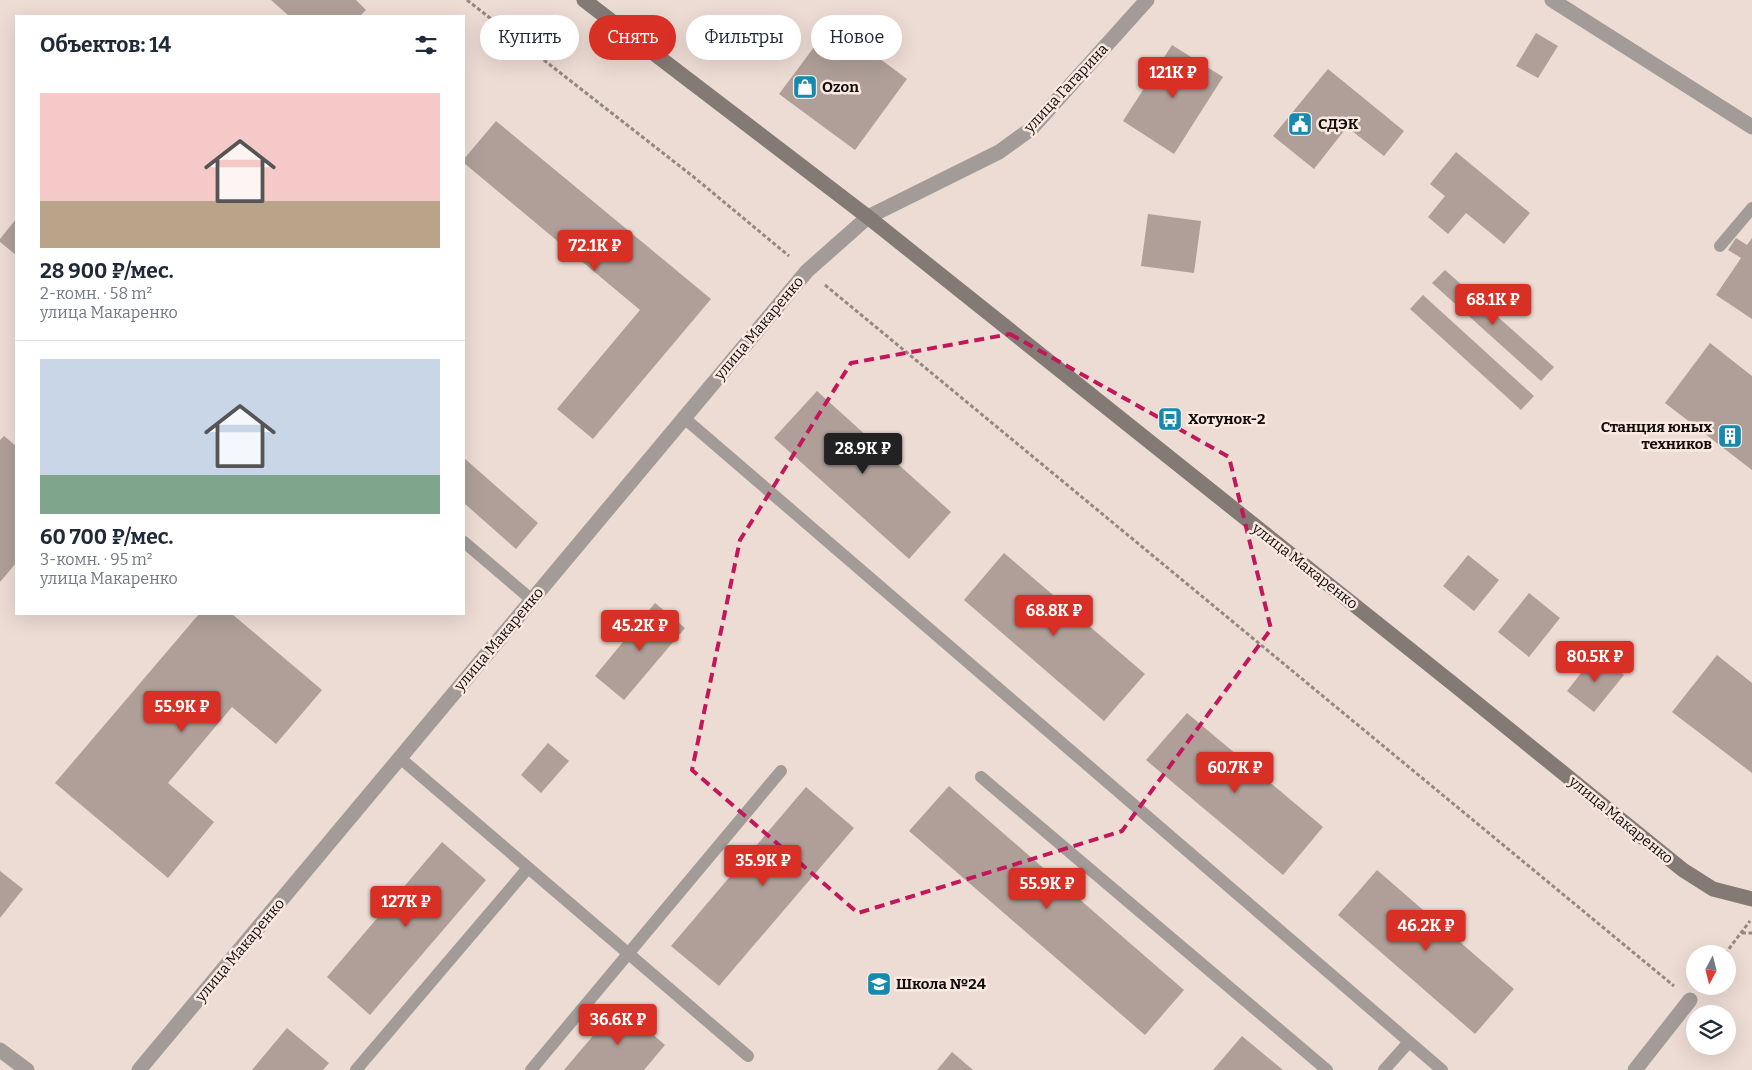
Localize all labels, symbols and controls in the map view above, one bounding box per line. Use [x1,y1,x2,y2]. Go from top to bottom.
chip: Купить [480,15,579,60]
chip: Снять [589,15,676,60]
chip: Фильтры [686,15,801,60]
chip: Новое [811,15,902,60]
icon: filters [412,31,440,59]
text: Объектов: 14 [40,32,171,58]
street label: улица Гагарина [1020,40,1112,137]
pin: 121K ₽ [1132,56,1214,99]
text: 121K ₽ [1149,63,1197,82]
shop icon: Ozon [792,74,818,100]
place label: Ozon [822,78,859,96]
public building icon: СДЭК [1287,111,1313,137]
place label: СДЭК [1318,115,1359,133]
icon: home [195,126,285,216]
pin: 72.1K ₽ [549,230,641,272]
text: 72.1K ₽ [569,236,621,255]
text: 28 900 ₽/мес. [40,258,174,284]
street label: улица Макаренко [710,273,807,384]
text: 2-комн. · 58 m² [40,284,152,303]
pin: 68.1K ₽ [1447,284,1539,326]
text: 68.1K ₽ [1466,290,1520,309]
text: улица Макаренко [40,303,178,322]
icon: home [195,391,285,481]
bus stop icon: Хотунок-2 [1157,406,1183,432]
place label: Хотунок-2 [1188,410,1266,428]
place label: Станция юных техников [1601,418,1712,453]
building icon: Станция юных техников [1717,423,1743,449]
pin: 28.9K ₽ [817,432,909,475]
text: 28.9K ₽ [835,439,891,458]
street label: улица Макаренко [1248,519,1361,613]
text: 60 700 ₽/мес. [40,524,173,550]
text: 3-комн. · 95 m² [40,550,152,569]
text: улица Макаренко [40,569,178,588]
street label: улица Макаренко [450,584,547,695]
pin: 68.8K ₽ [1008,594,1100,637]
text: 68.8K ₽ [1026,601,1082,620]
pin: 45.2K ₽ [594,610,686,652]
text: 45.2K ₽ [612,616,668,635]
pin: 80.5K ₽ [1549,640,1641,683]
text: 80.5K ₽ [1567,647,1623,666]
pin: 55.9K ₽ [136,690,228,733]
text: 55.9K ₽ [154,697,210,716]
pin: 60.7K ₽ [1189,752,1281,794]
text: 60.7K ₽ [1207,758,1263,777]
street label: улица Макаренко [1564,772,1677,868]
pin: 35.9K ₽ [717,844,809,887]
text: 35.9K ₽ [735,851,791,870]
pin: 55.9K ₽ [1001,868,1093,910]
text: 55.9K ₽ [1019,874,1075,893]
pin: 127K ₽ [365,886,447,928]
text: 127K ₽ [381,892,431,911]
street label: улица Макаренко [191,895,288,1006]
pin: 46.2K ₽ [1380,910,1472,952]
text: 46.2K ₽ [1398,916,1454,935]
north arrow [1686,945,1736,995]
map controls [1686,945,1736,1055]
school or university icon: Школа №24 [866,971,892,997]
place label: Школа №24 [896,975,986,993]
pin: 36.6K ₽ [572,1004,664,1046]
button: layers [1686,1005,1736,1055]
text: 36.6K ₽ [590,1010,646,1029]

